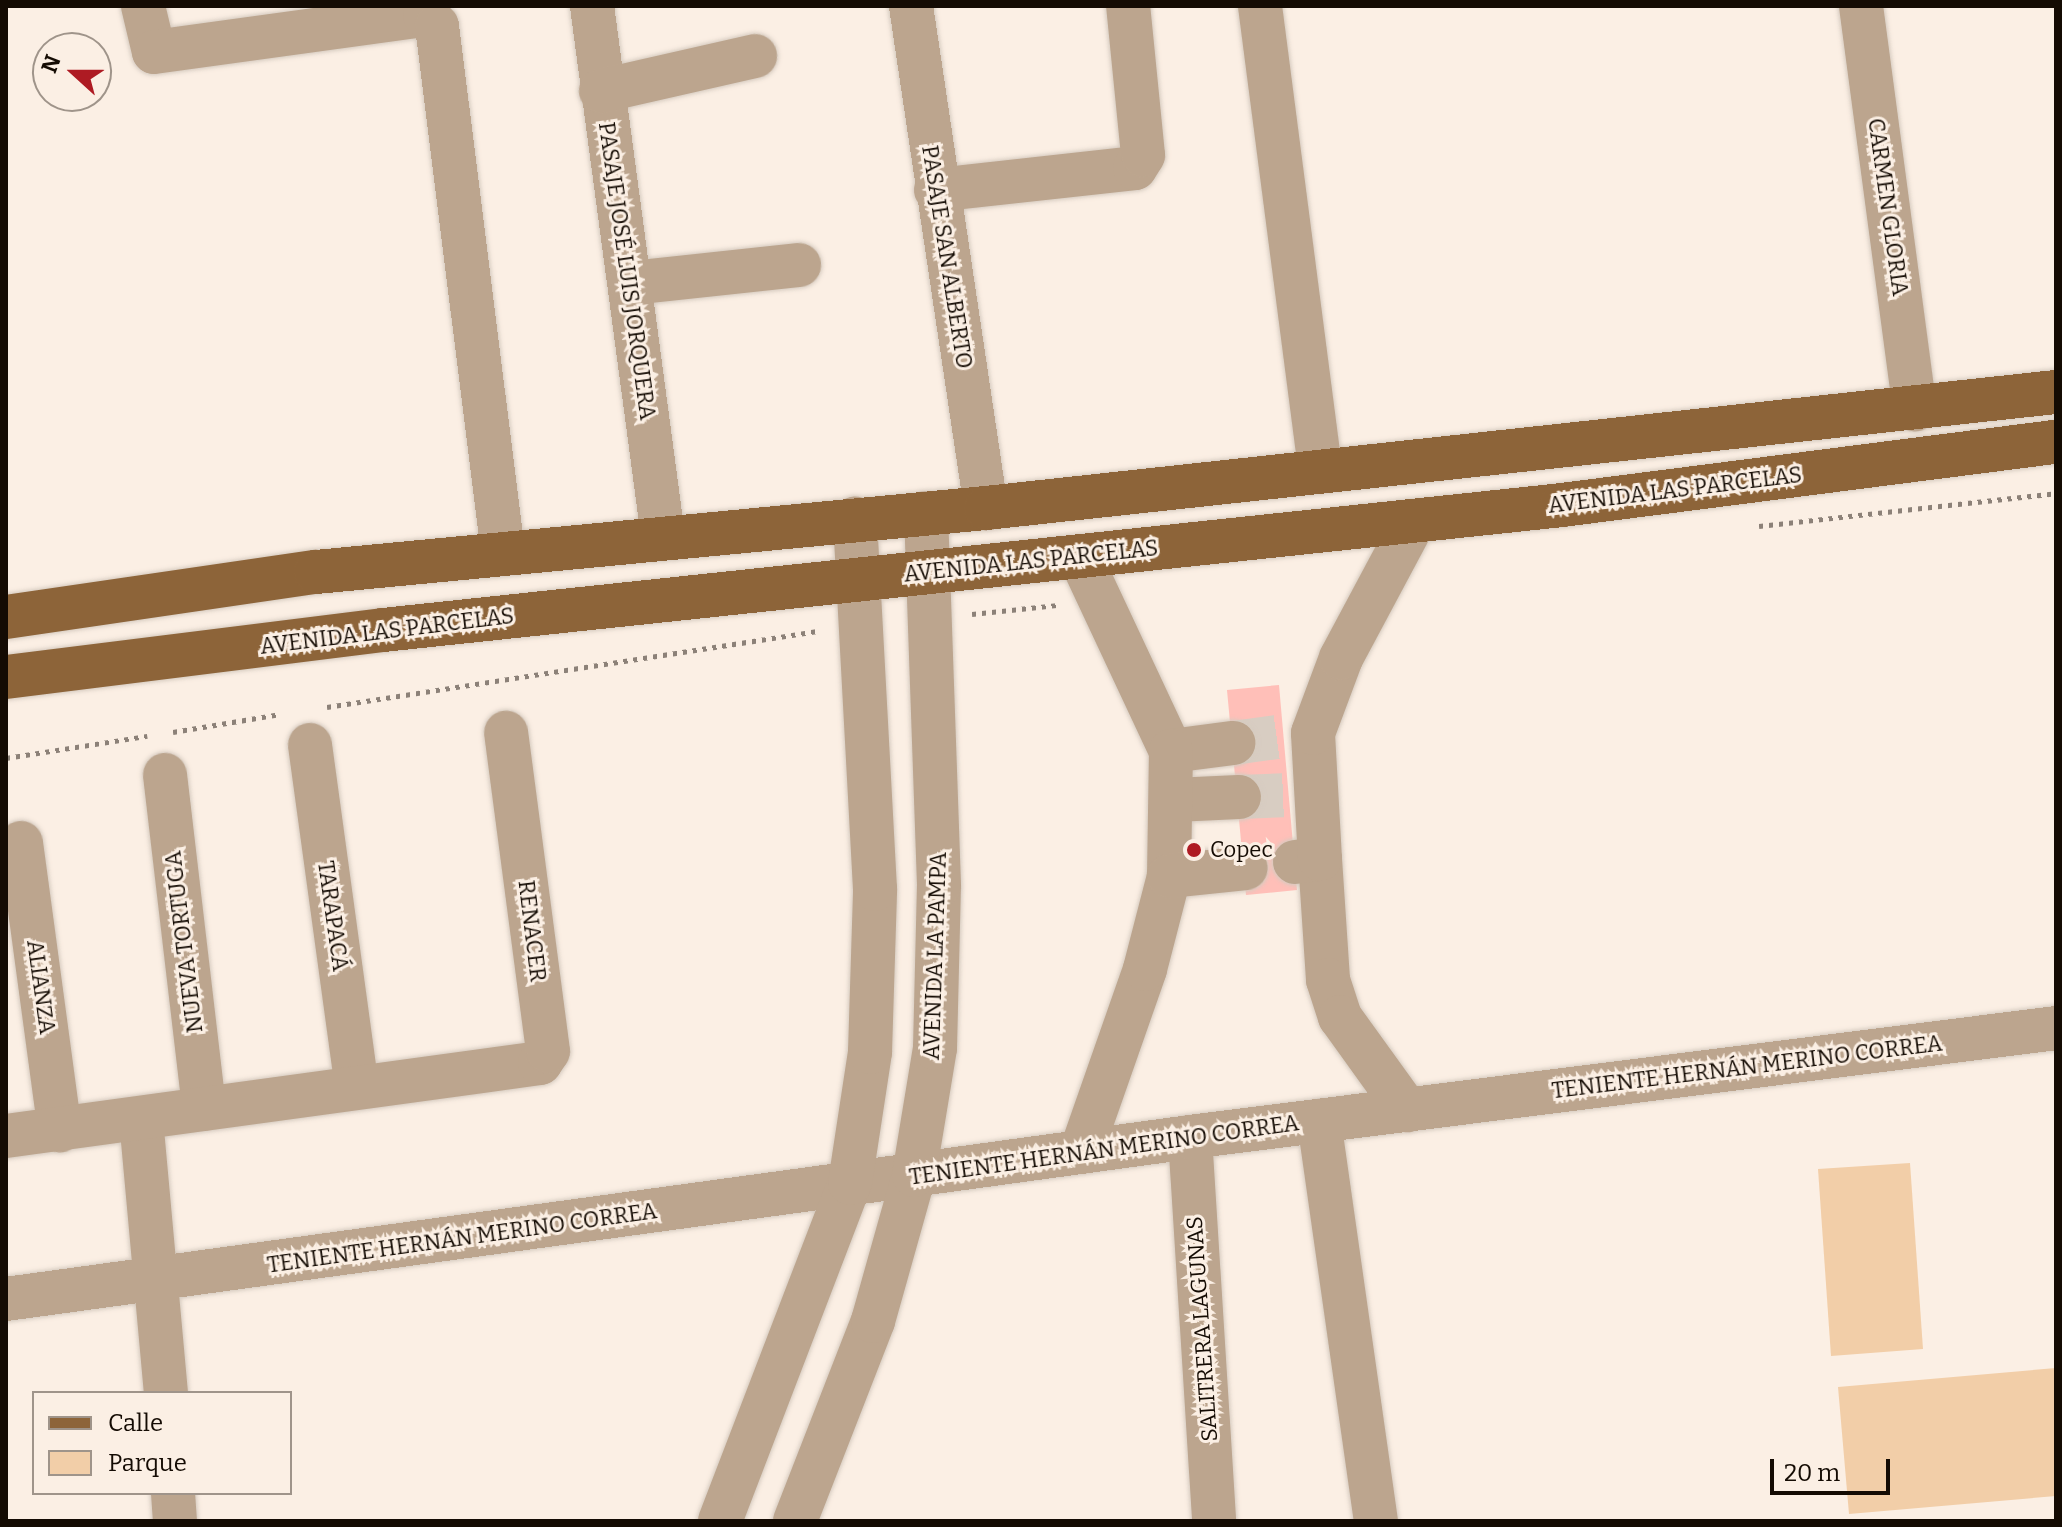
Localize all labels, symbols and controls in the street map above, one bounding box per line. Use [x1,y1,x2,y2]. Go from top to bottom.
north arrow [32,32,112,112]
text: N [35,51,67,77]
street label: CARMEN GLORIA [1862,117,1914,297]
street label: PASAJE JOSÉ LUIS JORQUERA [593,120,661,422]
street label: PASAJE SAN ALBERTO [916,144,978,370]
street label: AVENIDA LAS PARCELAS [1547,461,1803,519]
street label: AVENIDA LAS PARCELAS [903,535,1159,587]
street label: AVENIDA LAS PARCELAS [259,602,515,660]
place label: Copec [1210,837,1273,863]
marker: Copec [1185,841,1203,859]
street label: NUEVA TORTUGA [160,850,208,1034]
street label: AVENIDA LA PAMPA [918,852,952,1060]
street label: TARAPACÁ [312,859,354,973]
street label: RENACER [513,879,551,983]
street label: ALIANZA [21,938,61,1036]
street label: TENIENTE HERNÁN MERINO CORREA [1550,1030,1944,1104]
street label: TENIENTE HERNÁN MERINO CORREA [908,1110,1300,1190]
street label: TENIENTE HERNÁN MERINO CORREA [266,1198,658,1278]
street label: SALITRERA LAGUNAS [1181,1215,1223,1443]
legend [32,1391,292,1495]
text: Calle [108,1409,163,1437]
scale bar [1774,1443,1894,1493]
text: Parque [108,1449,187,1477]
text: 20 m [1784,1459,1840,1487]

